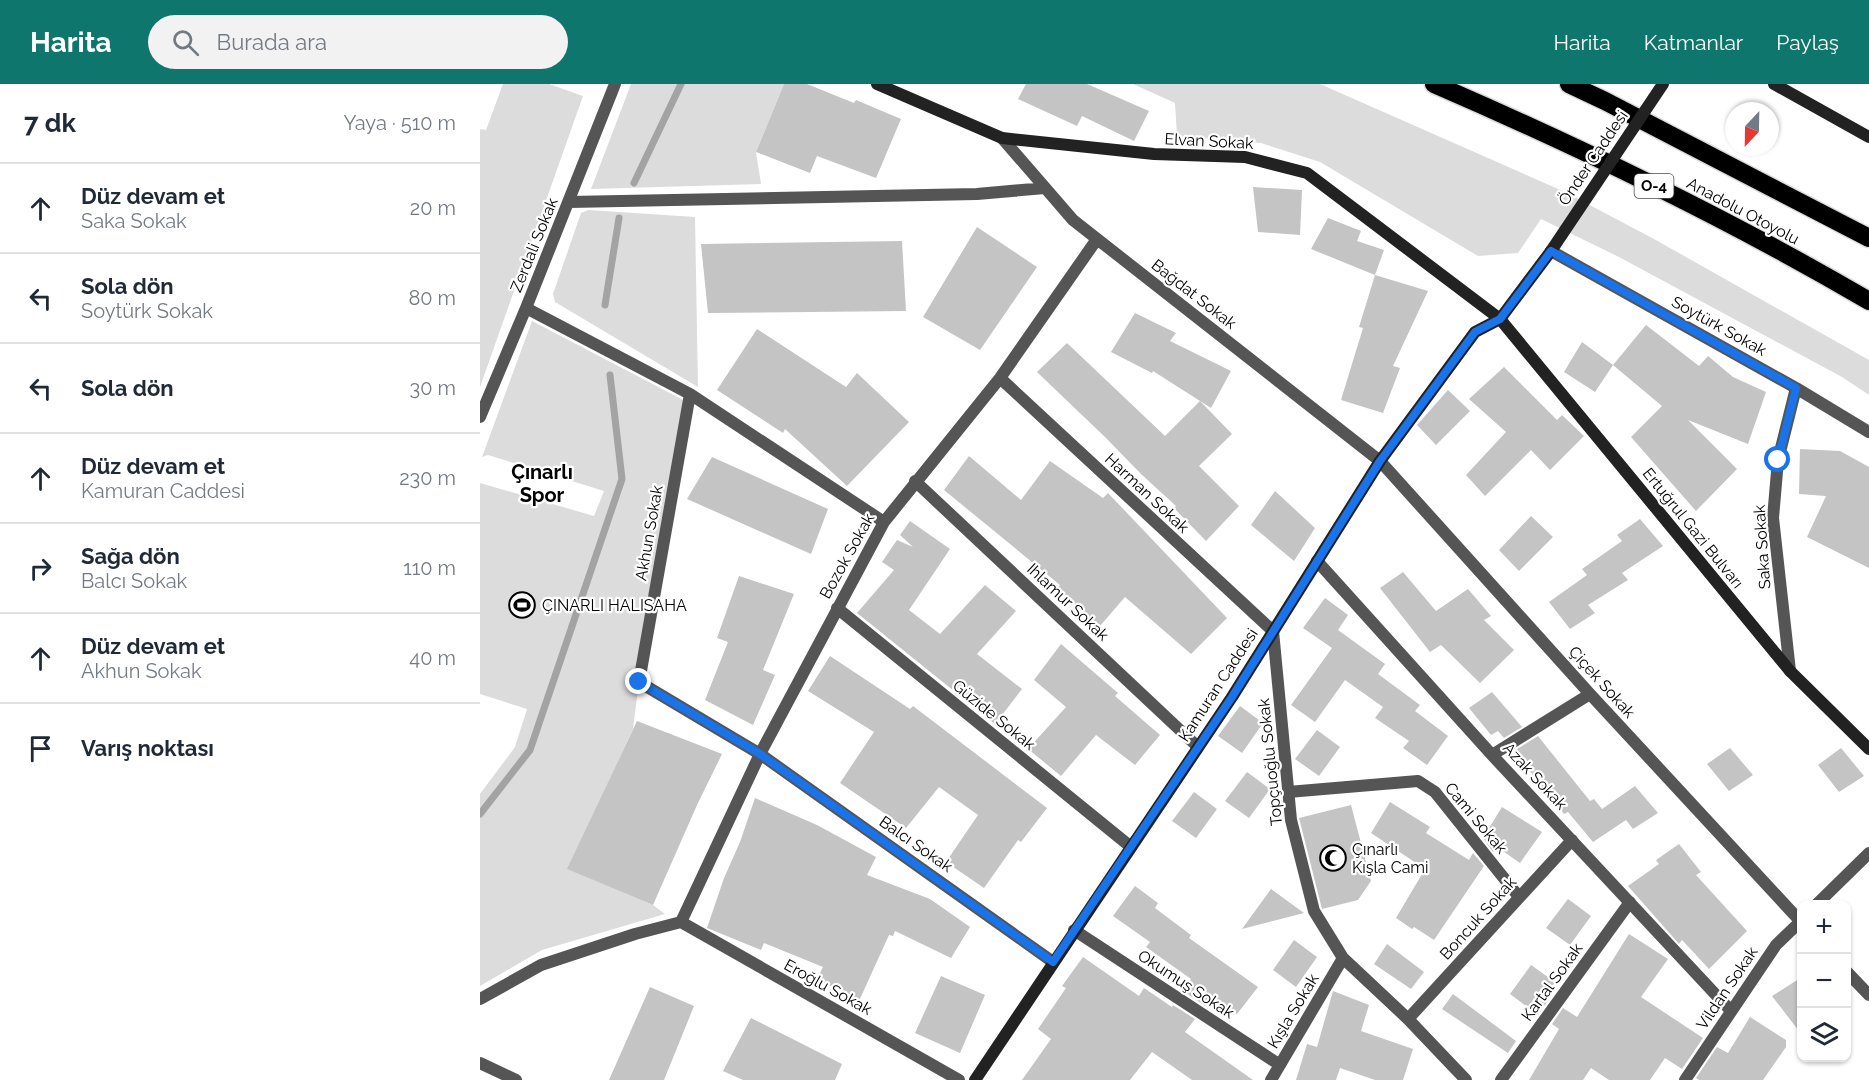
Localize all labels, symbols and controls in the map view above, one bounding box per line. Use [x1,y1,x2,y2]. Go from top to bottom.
search box [148,15,568,69]
text: Harita [30,26,112,59]
icon: search [169,26,202,59]
text: Burada ara [217,29,327,55]
text: Harita [1554,30,1611,55]
text: Katmanlar [1644,30,1743,55]
text: Paylaş [1776,30,1839,55]
north arrow [1725,102,1779,156]
street label: Önder Caddesi [1553,106,1632,209]
text: 7 dk [24,108,76,138]
text: Yaya · 510 m [344,111,456,135]
street label: Elvan Sokak [1164,129,1255,153]
street label: Anadolu Otoyolu [1684,173,1802,249]
road number: O-4 [1634,174,1674,198]
text: Düz devam et [81,183,225,209]
icon: ahead [24,192,57,225]
street label: Zerdali Sokak [506,195,562,295]
text: 20 m [410,196,456,220]
text: Saka Sokak [81,209,187,233]
street label: Bağdat Sokak [1148,255,1241,333]
text: Sola dön [81,273,174,299]
icon: left [24,282,57,315]
text: 80 m [408,286,456,310]
street label: Soytürk Sokak [1668,292,1770,360]
text: Soytürk Sokak [81,299,213,323]
icon: left [24,372,57,405]
text: Sola dön [81,375,174,401]
text: 30 m [410,376,456,400]
route start [1764,446,1790,472]
street label: Harman Sokak [1101,449,1193,537]
text: Düz devam et [81,453,225,479]
district label: Çınarlı Spor [511,460,573,507]
icon: ahead [24,462,57,495]
street label: Ertuğrul Gazi Bulvarı [1639,464,1747,592]
text: 230 m [399,466,456,490]
text: Kamuran Caddesi [81,479,245,503]
street label: Akhun Sokak [631,483,667,582]
street label: Saka Sokak [1750,504,1774,590]
street label: Bozok Sokak [816,510,879,602]
text: Sağa dön [81,543,180,569]
icon: right [24,552,57,585]
text: 110 m [403,556,456,580]
street label: Ihlamur Sokak [1023,559,1113,645]
text: Balcı Sokak [81,569,187,593]
sports icon: ÇINARLI HALISAHA [507,590,537,620]
place label: ÇINARLI HALISAHA [542,596,687,615]
street label: Kamuran Caddesi [1174,625,1262,745]
text: Düz devam et [81,633,225,659]
icon: ahead [24,642,57,675]
street label: Çiçek Sokak [1565,642,1640,722]
text: 40 m [409,646,456,670]
text: Akhun Sokak [81,659,202,683]
route end [625,668,651,694]
street label: Güzide Sokak [949,676,1039,754]
street label: Topçuoğlu Sokak [1254,697,1286,827]
icon: arrive [24,732,57,765]
text: Varış noktası [81,735,214,761]
street label: Azak Sokak [1499,738,1571,814]
street label: Cami Sokak [1441,779,1512,858]
street label: Balcı Sokak [876,812,957,876]
place label: Çınarlı Kışla Cami [1352,840,1429,877]
mosque icon: Çınarlı Kışla Cami [1318,843,1348,873]
street label: Boncuk Sokak [1436,872,1521,963]
map controls [1797,900,1851,1062]
button: + [1797,900,1851,954]
street label: Kartal Sokak [1517,939,1587,1025]
street label: Vildan Sokak [1692,943,1762,1033]
street label: Okumuş Sokak [1134,946,1238,1022]
button: − [1797,954,1851,1008]
street label: Eroğlu Sokak [781,955,876,1019]
street label: Kışla Sokak [1263,970,1323,1052]
button: layers [1797,1008,1851,1062]

